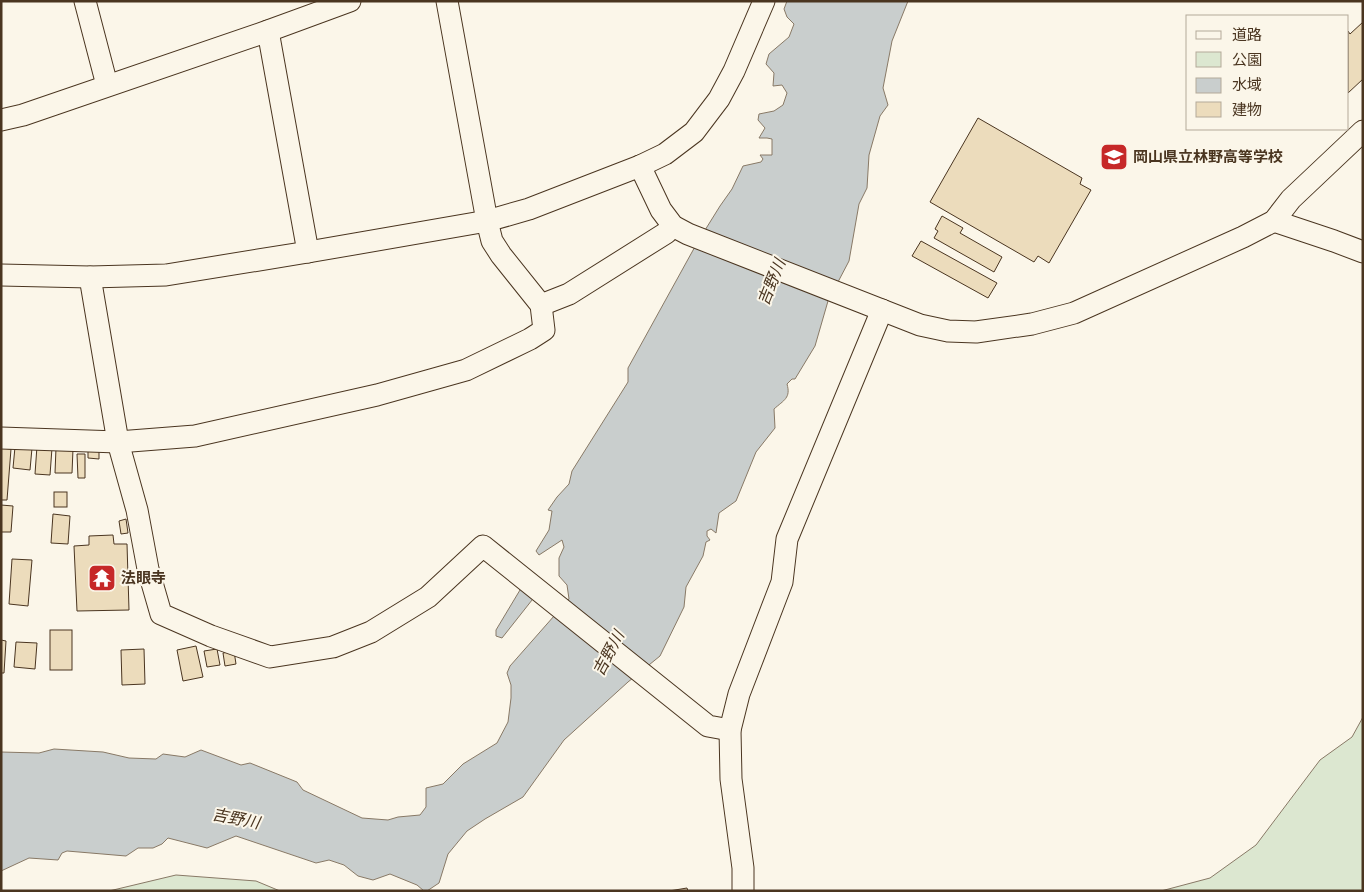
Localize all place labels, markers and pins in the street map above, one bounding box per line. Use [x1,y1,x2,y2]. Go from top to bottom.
school or university icon: 岡山県立林野高等学校 [1099,142,1129,172]
place label: 岡山県立林野高等学校 [1133,148,1283,165]
temple icon: 法眼寺 [87,563,117,593]
place label: 法眼寺 [121,569,166,586]

